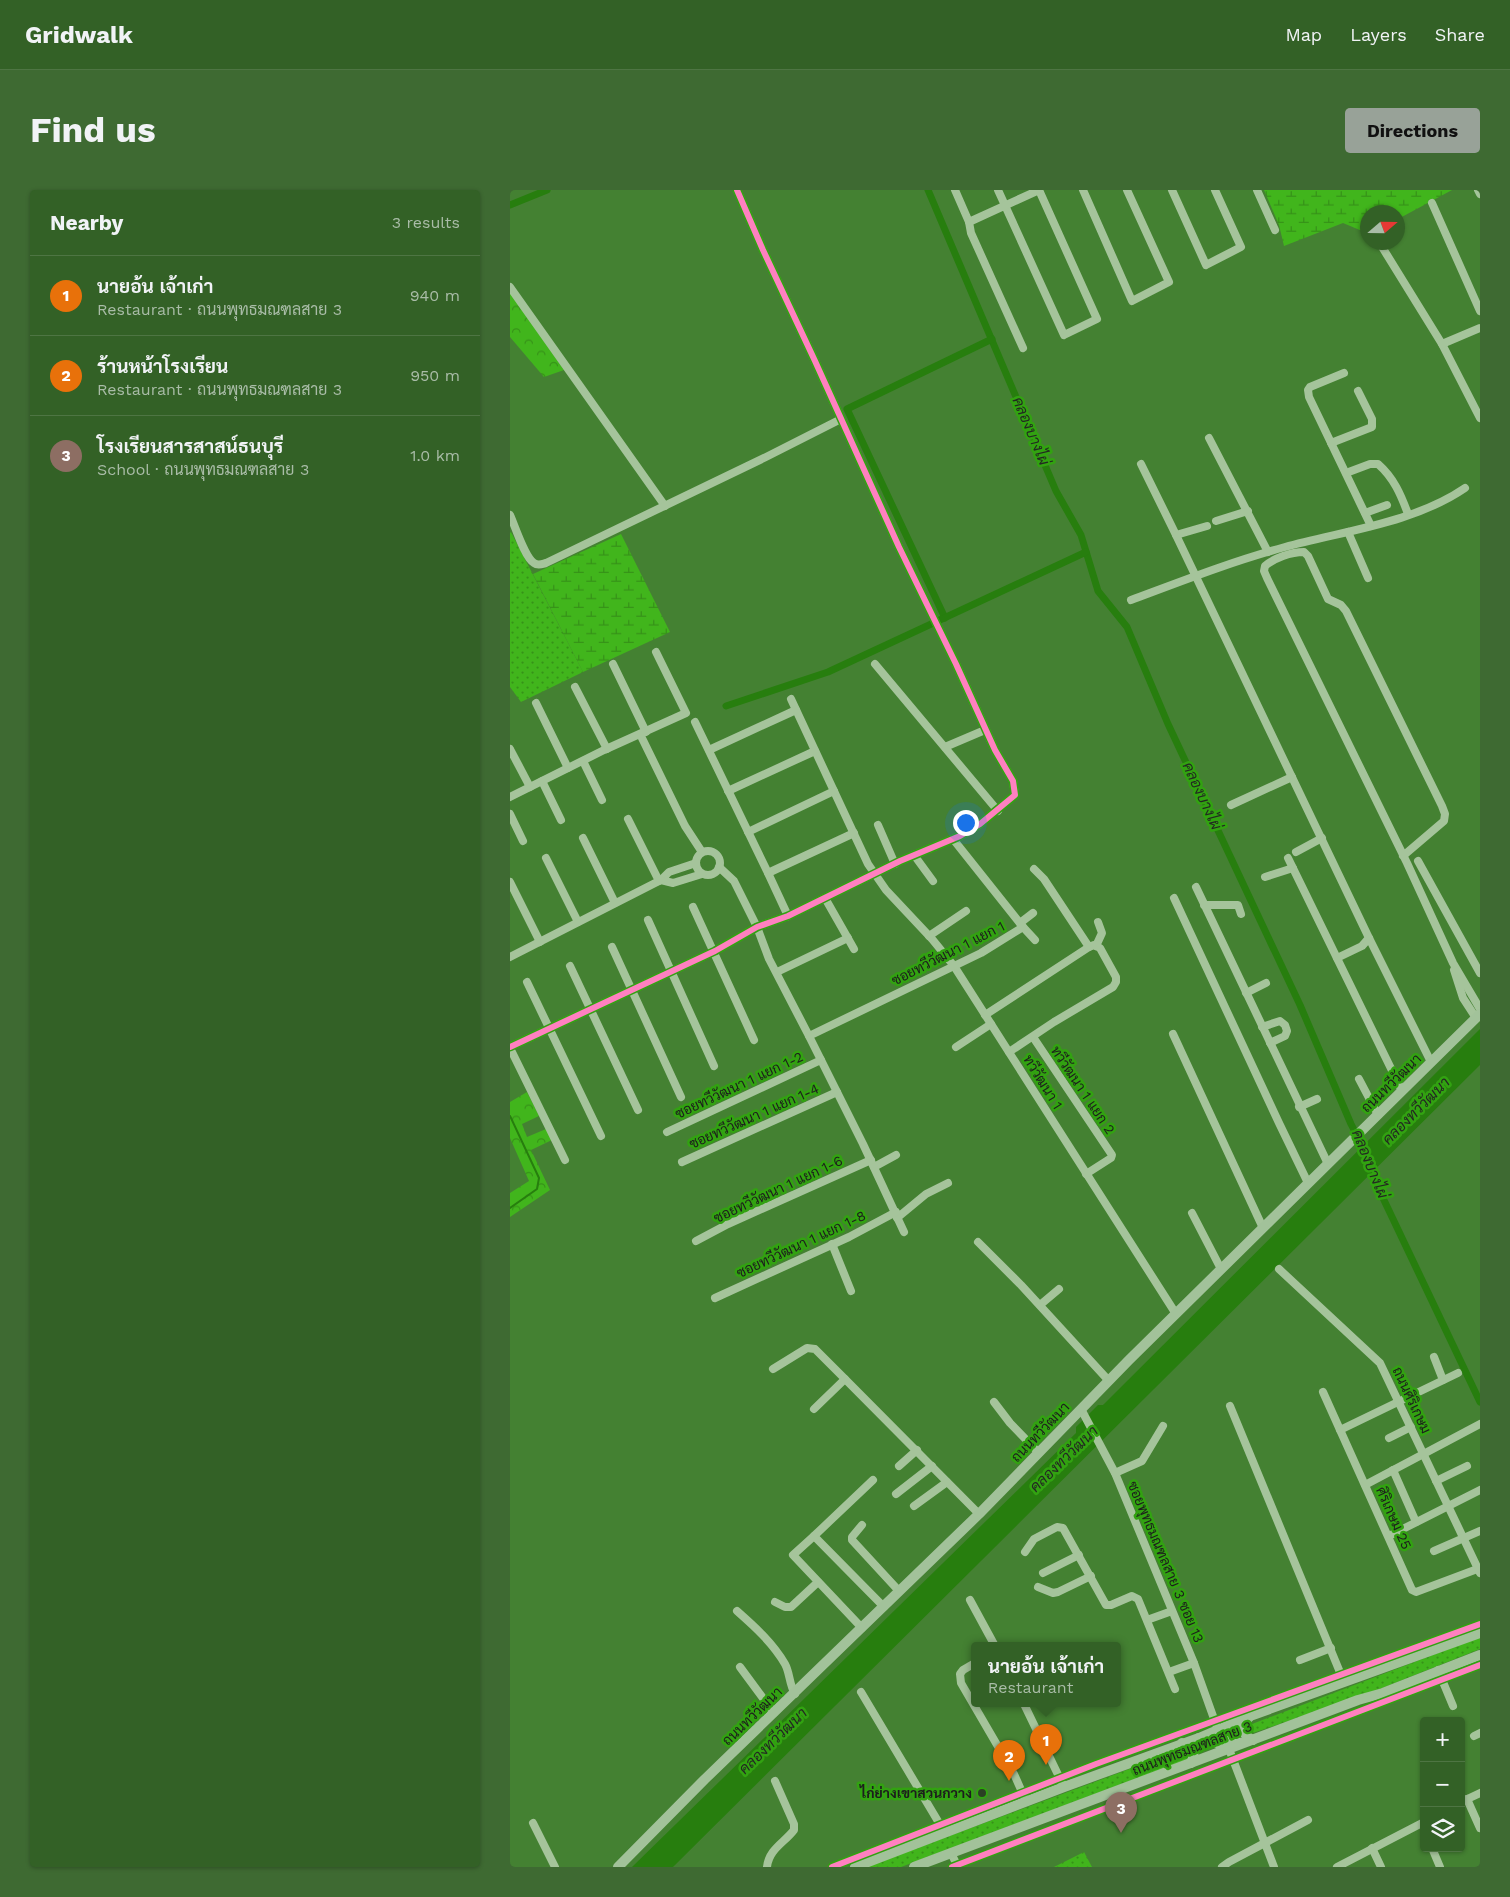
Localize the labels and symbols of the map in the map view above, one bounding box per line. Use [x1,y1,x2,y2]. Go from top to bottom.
north arrow [1360,205,1405,250]
water label: คลองบางไผ่ [1009,394,1055,469]
water label: คลองบางไผ่ [1179,759,1227,833]
your location [953,810,979,836]
street label: ซอยทวีวัฒนา 1 แยก 1 [888,917,1007,988]
street label: ทวีวัฒนา 1 แยก 2 [1048,1042,1119,1137]
street label: ซอยทวีวัฒนา 1 แยก 1-2 [672,1047,806,1122]
street label: ถนนทวีวัฒนา [1357,1050,1424,1115]
street label: ทวีวัฒนา 1 [1020,1051,1067,1112]
water label: คลองทวีวัฒนา [1378,1073,1453,1148]
street label: ซอยทวีวัฒนา 1 แยก 1-4 [686,1079,821,1152]
water label: คลองบางไผ่ [1348,1127,1393,1202]
street label: ซอยทวีวัฒนา 1 แยก 1-6 [711,1151,845,1226]
street label: ซอยทวีวัฒนา 1 แยก 1-8 [734,1206,868,1281]
street label: ถนนศิริเกษม [1390,1364,1434,1436]
street label: ถนนทวีวัฒนา [1007,1398,1072,1465]
water label: คลองทวีวัฒนา [1025,1421,1102,1496]
street label: ซอยพุทธมณฑลสาย 3 ซอย 13 [1123,1479,1207,1646]
street label: ศิริเกษม 25 [1373,1484,1415,1552]
street label: ถนนทวีวัฒนา [718,1683,785,1748]
water label: คลองทวีวัฒนา [734,1703,811,1778]
street label: ถนนพุทธมณฑลสาย 3 [1130,1718,1255,1780]
pin: 1 [1030,1724,1062,1765]
pin: 2 [993,1740,1025,1781]
place label: ไก่ย่างเขาสวนกวาง [859,1784,972,1801]
marker: ไก่ย่างเขาสวนกวาง [976,1787,988,1799]
pin: 3 [1105,1792,1137,1833]

